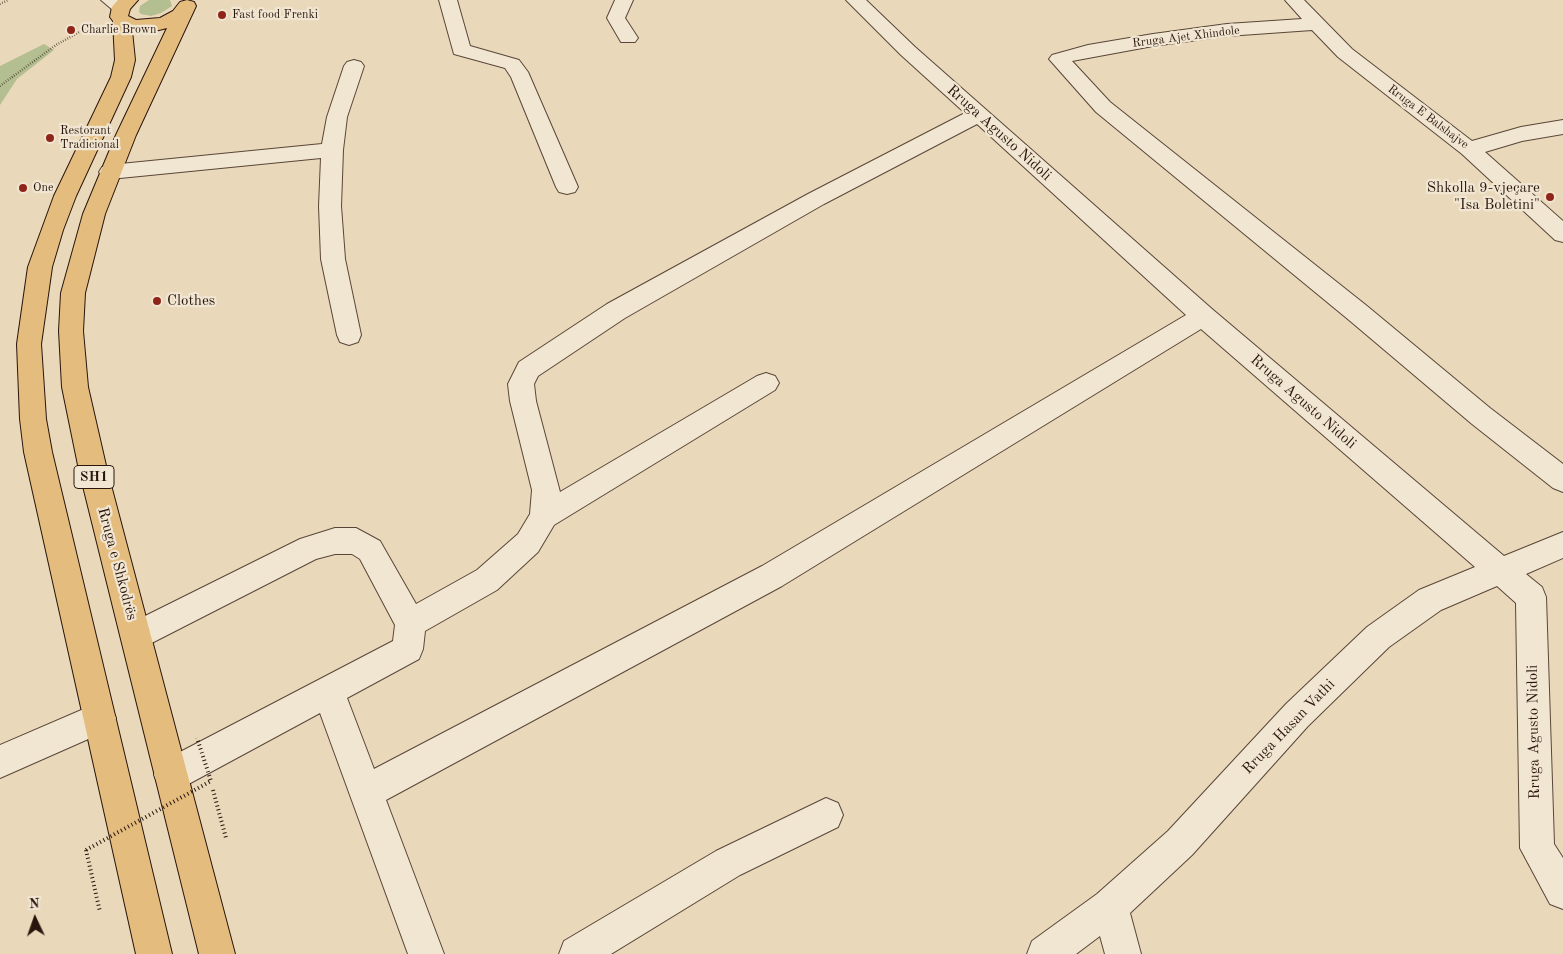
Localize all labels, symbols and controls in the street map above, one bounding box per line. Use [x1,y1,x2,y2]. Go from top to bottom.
place label: Fast food Frenki [232,8,318,22]
marker: Fast food Frenki [216,9,228,21]
place label: Charlie Brown [81,23,157,37]
street label: Rruga Ajet Xhindole [1132,23,1240,51]
marker: Charlie Brown [65,24,77,36]
street label: Rruga Agusto Nidoli [943,81,1055,185]
street label: Rruga E Balshajve [1385,82,1471,152]
place label: Restorant Tradicional [60,124,119,152]
marker: Restorant Tradicional [44,132,56,144]
place label: Shkolla 9-vjeçare "Isa Boletini" [1427,179,1540,214]
place label: One [33,181,53,195]
marker: One [17,182,29,194]
marker: Shkolla 9-vjeçare "Isa Boletini" [1544,191,1556,203]
place label: Clothes [167,292,215,310]
marker: Clothes [151,295,163,307]
street label: Rruga Agusto Nidoli [1246,351,1360,453]
road number: SH1 [74,466,114,488]
street label: Rruga e Shkodrës [93,506,141,622]
street label: Rruga Agusto Nidoli [1524,665,1544,799]
street label: Rruga Hasan Vathi [1239,676,1339,778]
north arrow [10,894,60,944]
text: N [28,897,40,911]

